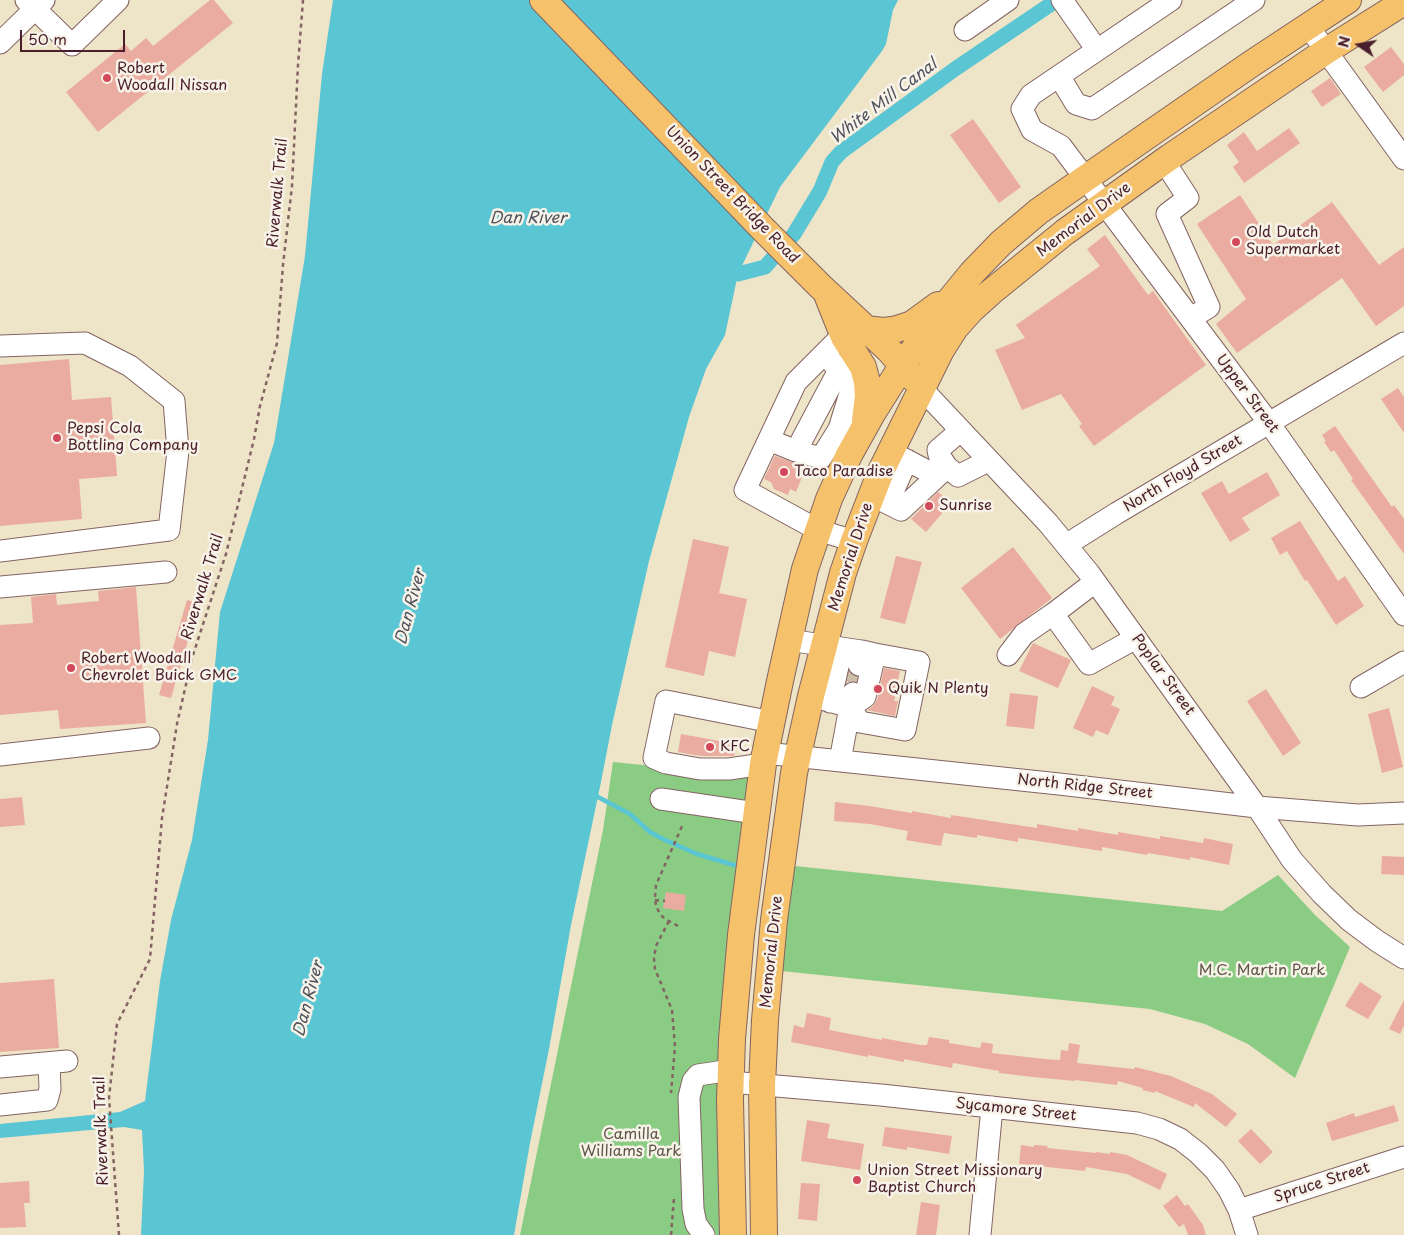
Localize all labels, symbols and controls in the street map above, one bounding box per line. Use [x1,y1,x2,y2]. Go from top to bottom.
scale bar [22,20,128,52]
north arrow [1334,20,1384,70]
text: 50 m [28,27,67,50]
text: N [1332,34,1355,49]
water label: White Mill Canal [827,56,941,148]
place label: Robert Woodall Nissan [117,60,227,95]
marker: Robert Woodall Nissan [101,72,113,84]
street label: Union Street Bridge Road [662,122,802,268]
street label: Riverwalk Trail [264,137,292,249]
street label: Memorial Drive [1034,179,1134,261]
water label: Dan River [490,209,566,229]
place label: Old Dutch Supermarket [1246,224,1340,259]
marker: Old Dutch Supermarket [1230,236,1242,248]
street label: Upper Street [1212,351,1282,437]
place label: Pepsi Cola Bottling Company [67,420,198,455]
street label: North Floyd Street [1120,431,1246,517]
marker: Pepsi Cola Bottling Company [51,432,63,444]
place label: Taco Paradise [794,463,893,481]
marker: Taco Paradise [778,466,790,478]
place label: Sunrise [939,497,992,515]
marker: Sunrise [923,500,935,512]
street label: Memorial Drive [825,501,877,613]
street label: Riverwalk Trail [178,532,228,642]
water label: Dan River [392,567,430,647]
street label: Poplar Street [1127,631,1199,719]
place label: Robert Woodall Chevrolet Buick GMC [81,650,237,685]
marker: Robert Woodall Chevrolet Buick GMC [65,662,77,674]
place label: Quik N Plenty [888,680,989,698]
marker: Quik N Plenty [872,683,884,695]
place label: KFC [720,738,750,756]
marker: KFC [704,741,716,753]
street label: North Ridge Street [1016,771,1154,803]
street label: Memorial Drive [757,895,787,1009]
water label: Dan River [290,959,328,1039]
park label: M.C. Martin Park [1199,962,1325,980]
street label: Riverwalk Trail [91,1076,113,1186]
street label: Sycamore Street [955,1095,1077,1125]
park label: Camilla Williams Park [581,1126,681,1161]
street label: Spruce Street [1272,1159,1372,1207]
place label: Union Street Missionary Baptist Church [867,1162,1042,1197]
marker: Union Street Missionary Baptist Church [851,1174,863,1186]

